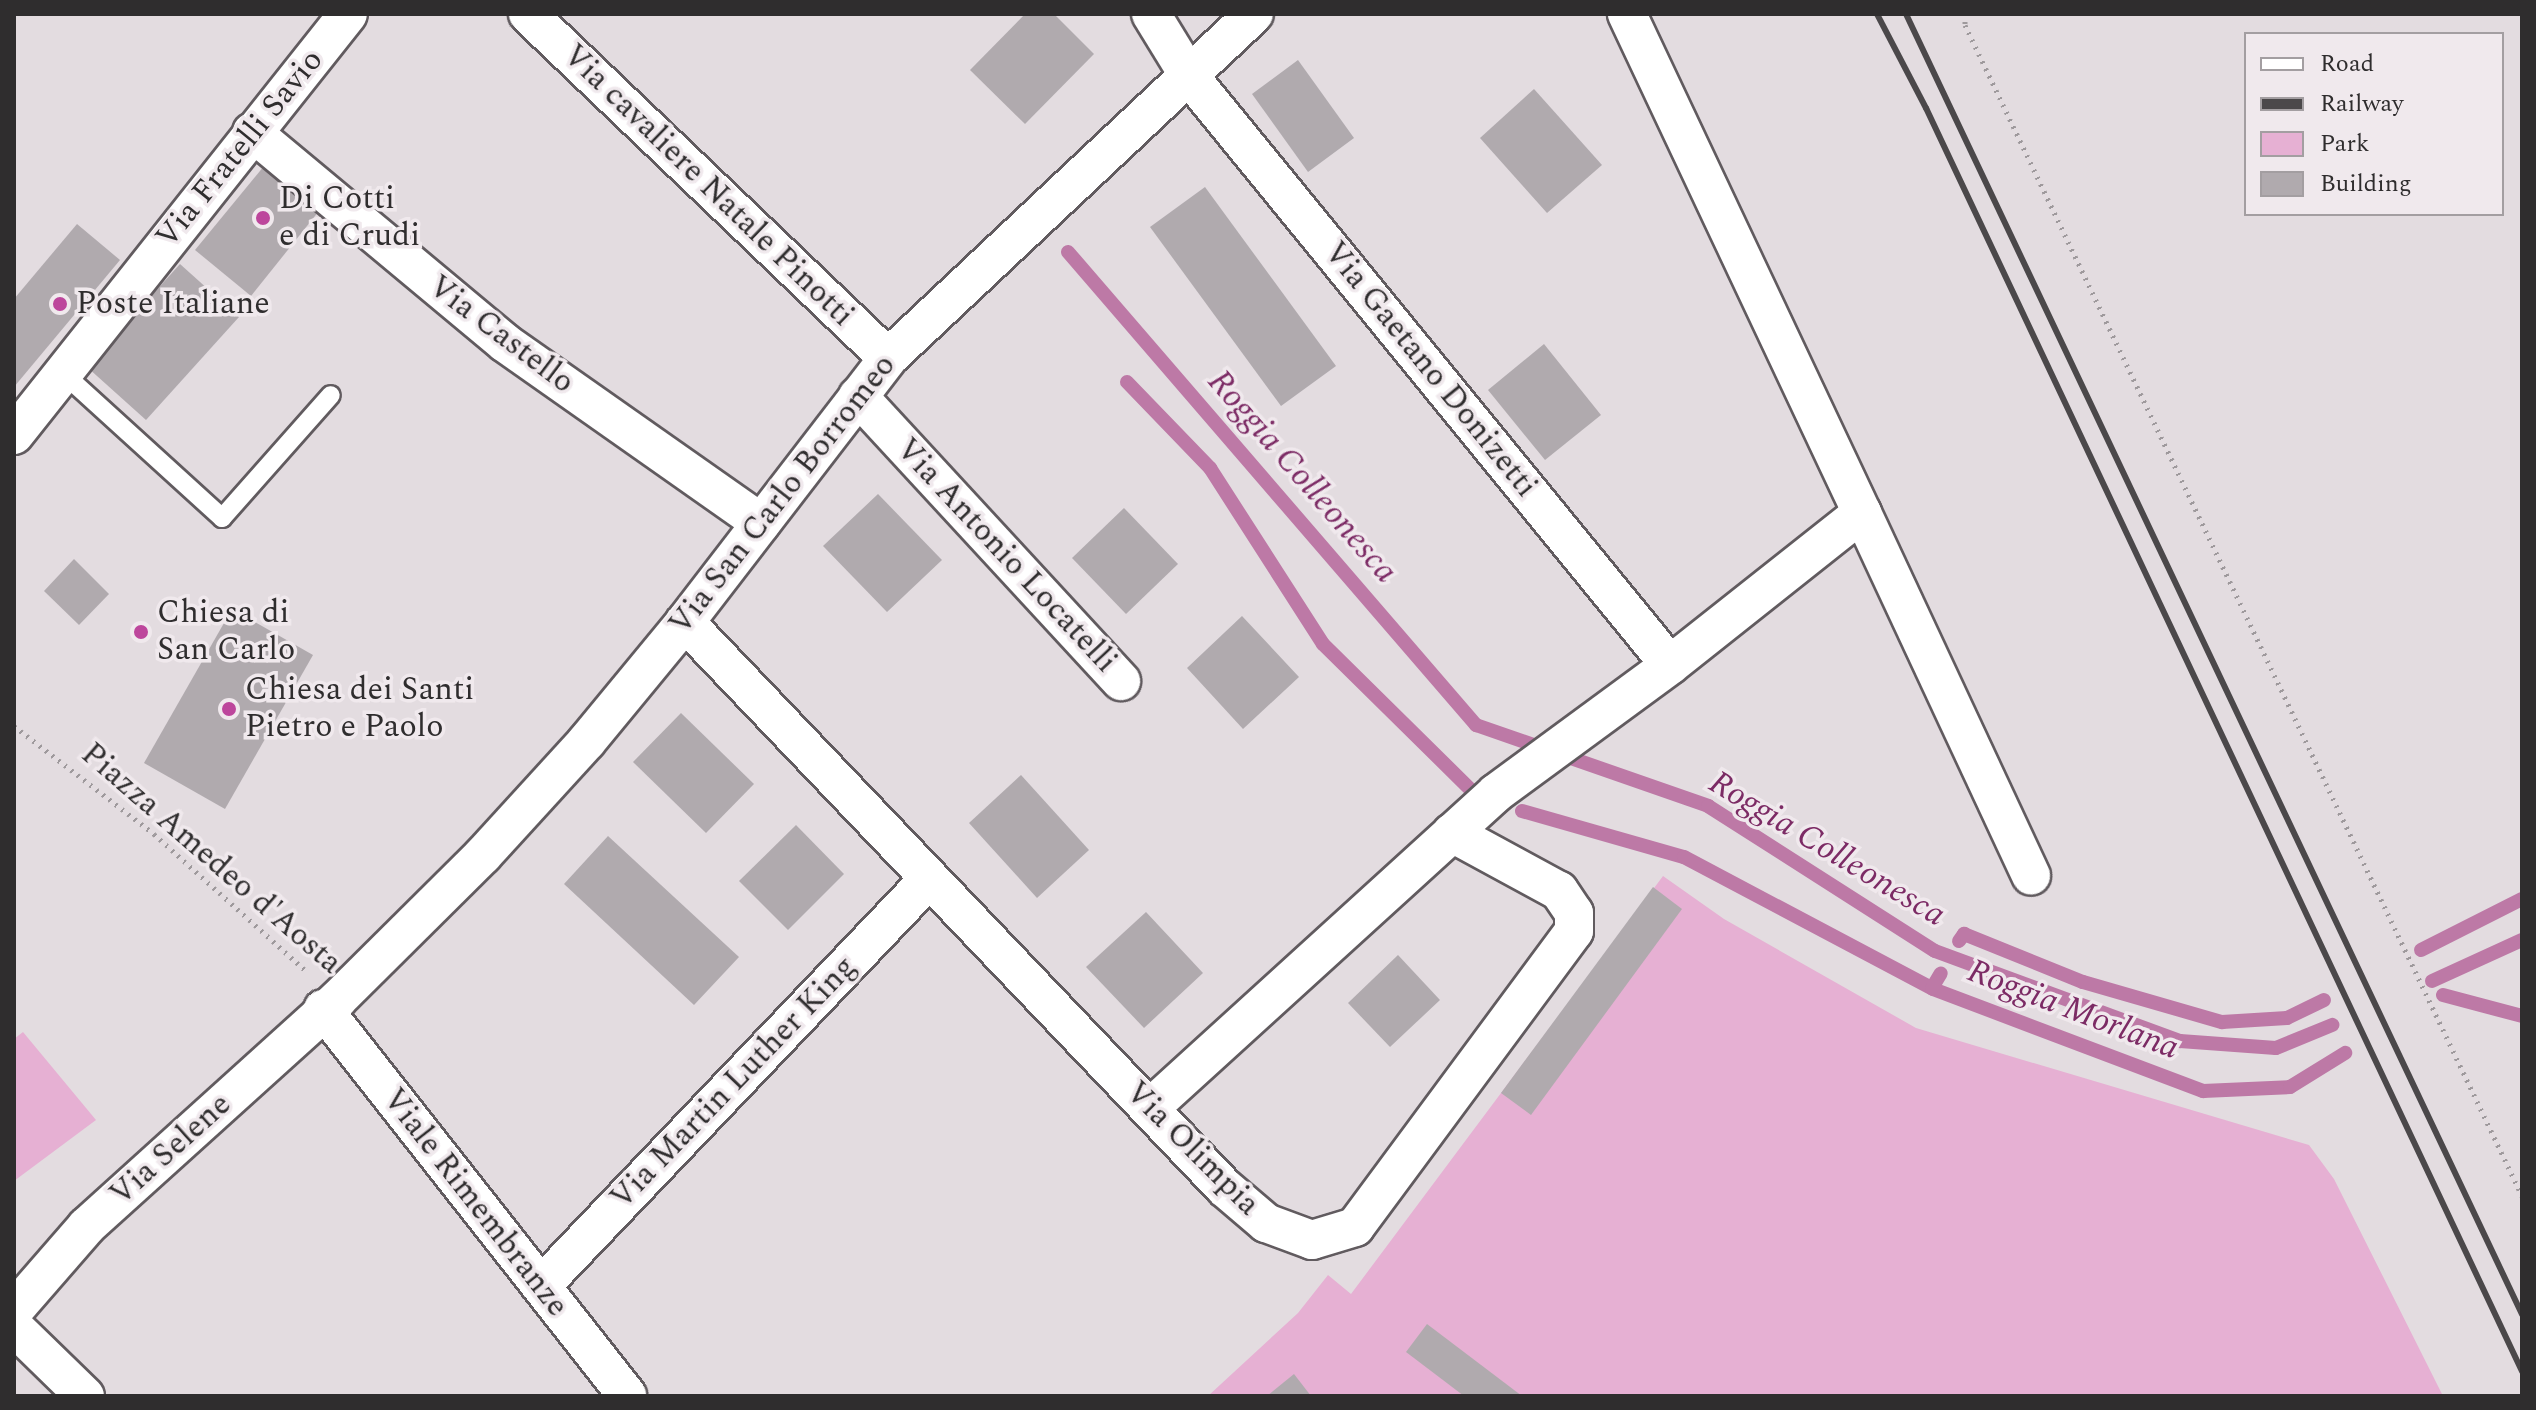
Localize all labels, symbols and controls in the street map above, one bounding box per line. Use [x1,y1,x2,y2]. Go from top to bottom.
legend [2244,32,2504,216]
street label: Via cavaliere Natale Pinotti [554,37,862,335]
street label: Via Fratelli Savio [148,42,332,256]
text: Road [2320,46,2374,82]
text: Railway [2320,86,2404,122]
text: Park [2320,126,2370,162]
text: Building [2320,166,2412,202]
place label: Di Cotti e di Crudi [279,181,420,256]
marker: Di Cotti e di Crudi [254,209,272,227]
street label: Via Gaetano Donizetti [1315,234,1545,506]
street label: Via Castello [421,268,581,402]
place label: Poste Italiane [76,285,270,323]
marker: Poste Italiane [51,295,69,313]
street label: Via San Carlo Borromeo [662,347,904,643]
water label: Roggia Colleonesca [1198,362,1406,592]
street label: Via Antonio Locatelli [887,431,1125,681]
place label: Chiesa di San Carlo [157,595,295,670]
marker: Chiesa di San Carlo [132,623,150,641]
place label: Chiesa dei Santi Pietro e Paolo [245,672,474,747]
marker: Chiesa dei Santi Pietro e Paolo [220,700,238,718]
street label: Piazza Amedeo d'Aosta [73,735,349,983]
water label: Roggia Colleonesca [1701,762,1953,936]
street label: Via Martin Luther King [603,948,865,1218]
water label: Roggia Morlana [1962,951,2184,1069]
street label: Via Olimpia [1117,1074,1267,1224]
street label: Viale Rimembranze [374,1081,576,1325]
street label: Via Selene [103,1086,239,1214]

